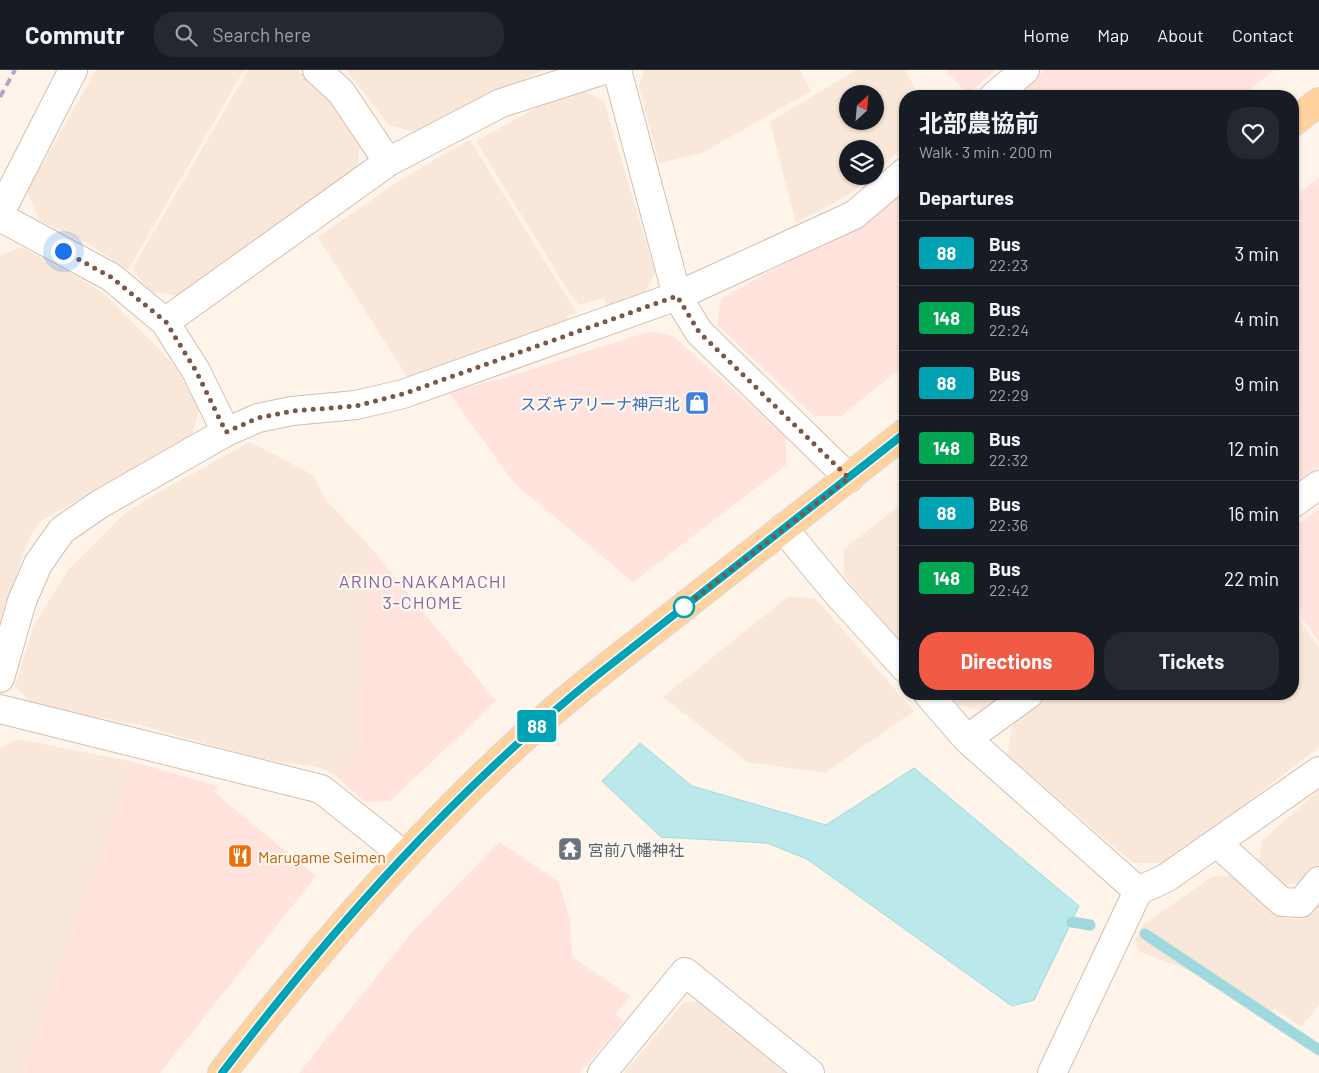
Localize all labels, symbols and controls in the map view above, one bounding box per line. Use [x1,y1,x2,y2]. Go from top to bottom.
search box [154,12,504,57]
text: Commutr [25,20,124,49]
icon: search [172,21,200,49]
text: Search here [212,23,311,46]
text: Home [1023,24,1069,46]
text: Map [1097,24,1129,46]
text: About [1157,24,1204,46]
text: Contact [1232,24,1294,46]
north arrow [839,85,884,130]
map controls [839,85,884,185]
button: heart [1227,107,1279,159]
text: 北部農協前 [919,108,1039,137]
button: layers [839,140,884,185]
text: Walk · 3 min · 200 m [919,142,1052,161]
text: Departures [919,186,1014,209]
text: Bus [989,232,1021,255]
your location [51,239,76,264]
text: 88 [937,242,956,264]
text: 3 min [1235,242,1279,265]
text: 22:23 [989,255,1028,274]
text: Bus [989,297,1021,320]
text: 148 [933,307,960,329]
text: 4 min [1234,307,1279,330]
text: 22:24 [989,320,1029,339]
text: Bus [989,362,1021,385]
text: 88 [937,372,956,394]
text: 9 min [1235,372,1279,395]
text: 22:29 [989,385,1029,404]
shop icon: スズキアリーナ神戸北 [684,390,710,416]
place label: スズキアリーナ神戸北 [520,394,680,413]
text: Bus [989,427,1021,450]
text: 148 [933,437,960,459]
text: 12 min [1228,437,1279,460]
text: 22:32 [989,450,1028,469]
text: Bus [989,492,1021,515]
text: 88 [937,502,956,524]
text: 16 min [1228,502,1279,525]
text: 22:36 [989,515,1028,534]
text: Bus [989,557,1021,580]
text: 148 [933,567,960,589]
text: 22 min [1224,567,1279,590]
district label: ARINO-NAKAMACHI 3-CHOME [339,570,507,613]
text: 22:42 [989,580,1029,599]
unlabelled marker [673,596,695,618]
button: Directions [919,632,1094,690]
button: Tickets [1104,632,1279,690]
line badge: 88 [514,710,560,742]
text: 88 [527,715,547,737]
temple icon: 宮前八幡神社 [557,836,583,862]
place label: 宮前八幡神社 [588,840,684,859]
restaurant icon: Marugame Seimen [227,843,253,869]
place label: Marugame Seimen [258,847,386,866]

